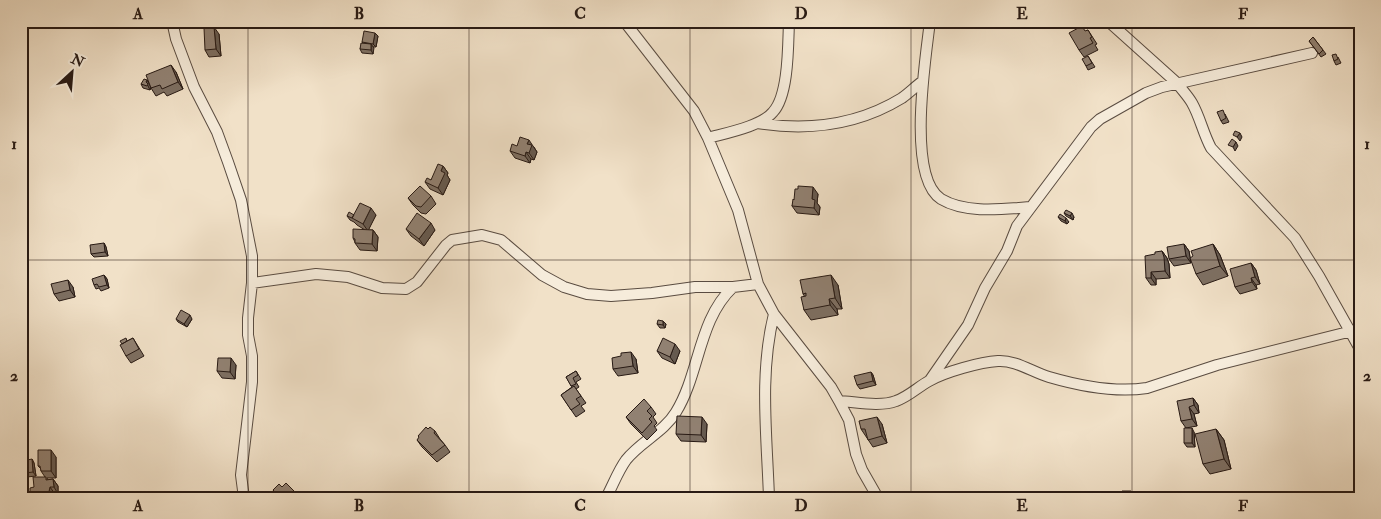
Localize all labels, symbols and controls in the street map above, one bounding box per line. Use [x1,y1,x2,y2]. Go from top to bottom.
text: A [132,4,144,24]
text: B [354,4,364,24]
text: C [574,4,586,24]
text: D [794,4,808,24]
text: E [1016,4,1028,24]
text: F [1238,4,1248,24]
north arrow [48,48,98,98]
text: N [67,50,87,71]
text: 1 [11,134,17,154]
text: 1 [1364,134,1370,154]
text: 2 [10,366,18,386]
text: 2 [1363,366,1371,386]
text: A [132,496,144,516]
text: B [354,496,364,516]
text: C [574,496,586,516]
text: D [794,496,808,516]
text: E [1016,496,1028,516]
text: F [1238,496,1248,516]

